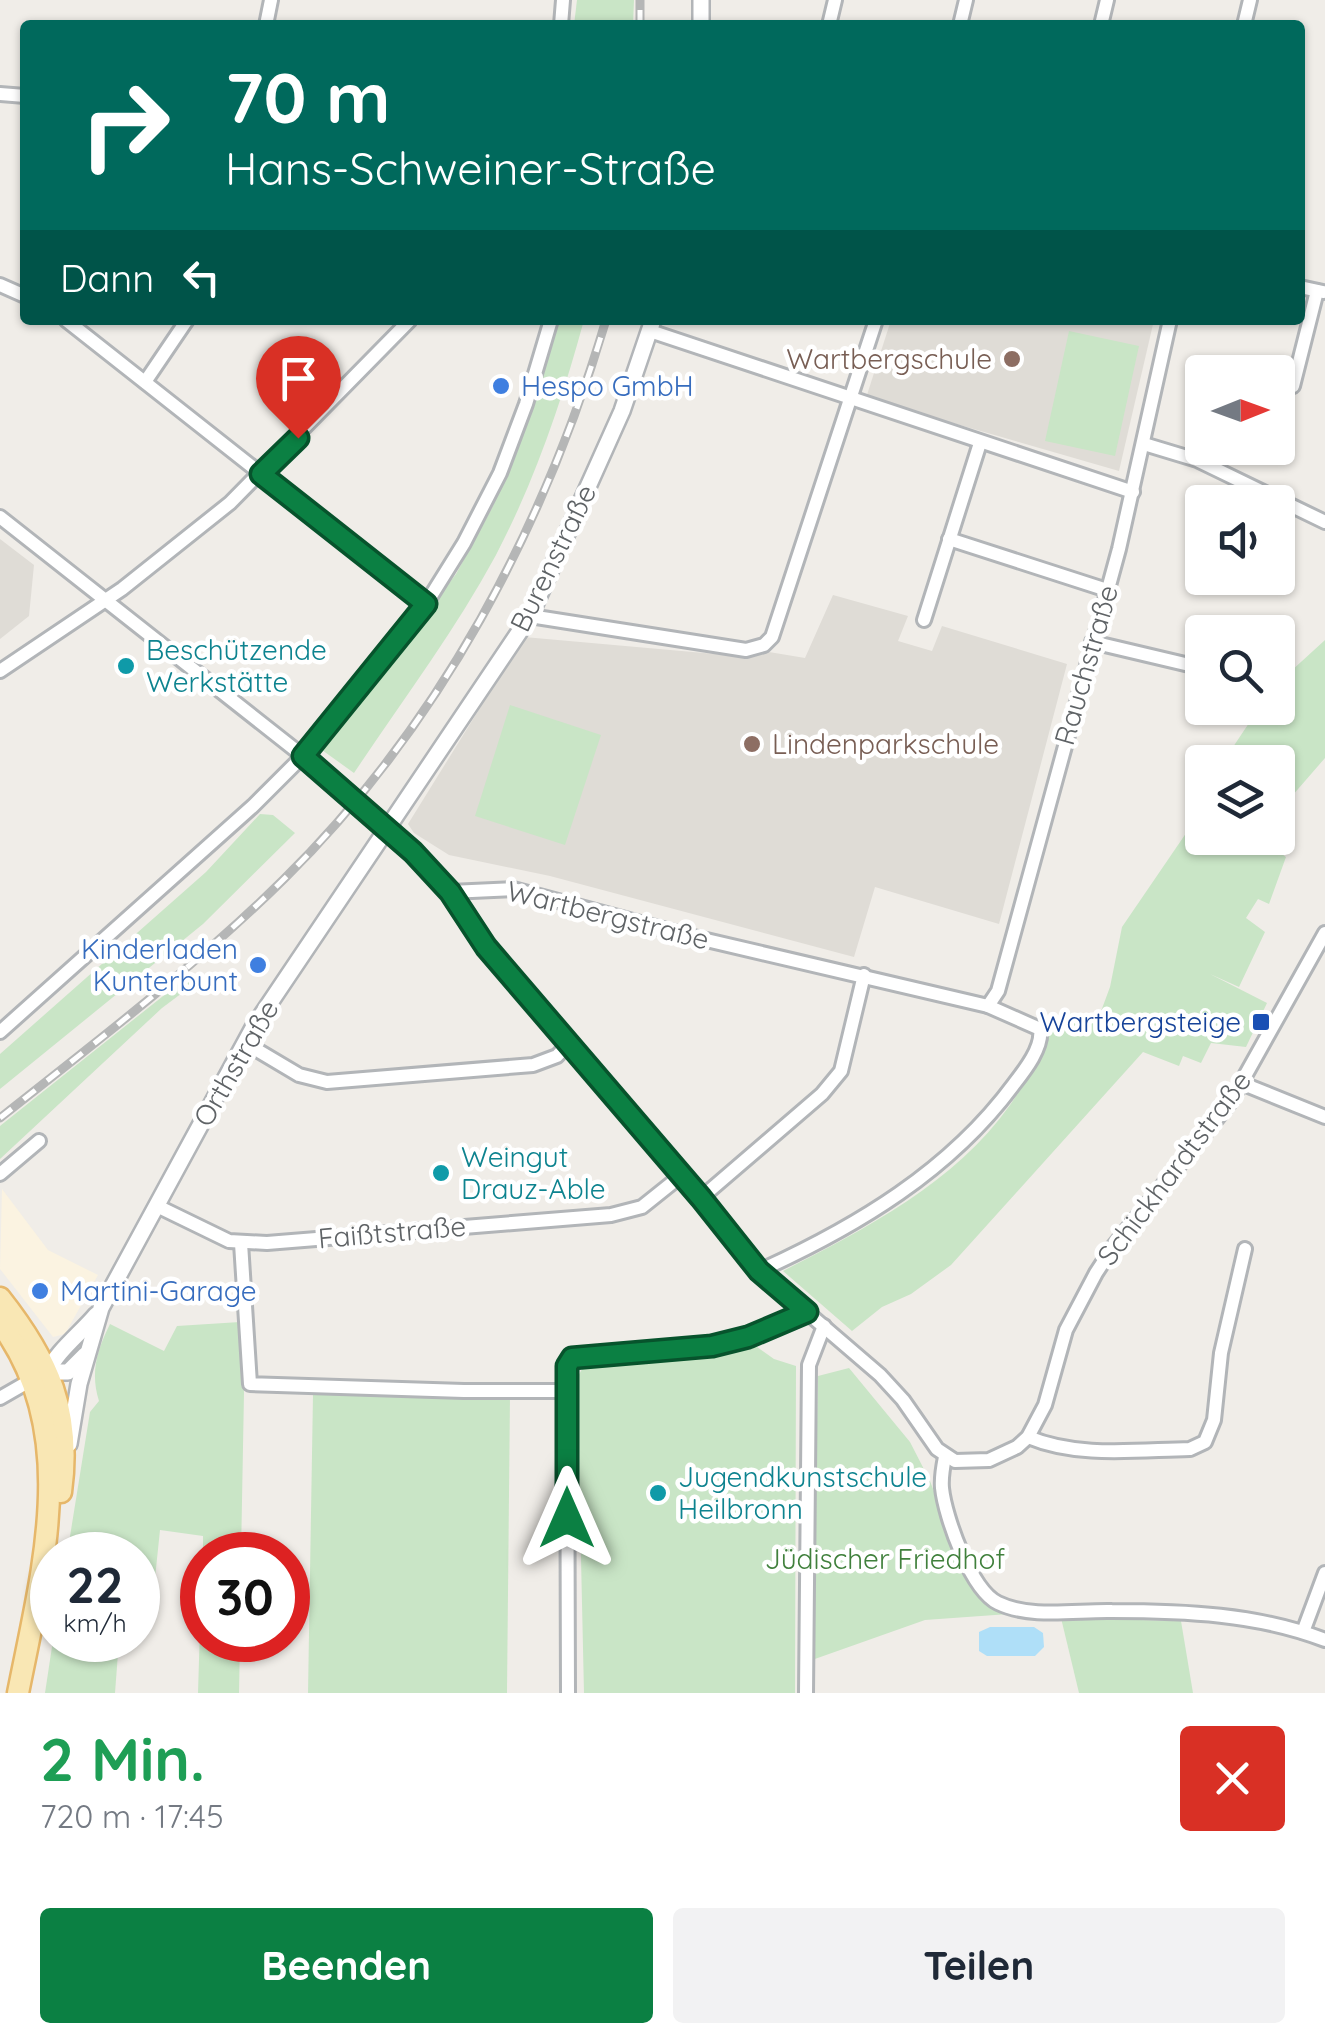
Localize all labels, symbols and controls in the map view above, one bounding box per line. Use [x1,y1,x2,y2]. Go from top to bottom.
text: 70 m [225,53,391,141]
icon: right [60,60,190,190]
text: Hans-Schweiner-Straße [225,140,716,196]
icon: left [174,250,229,305]
text: Dann [60,254,154,302]
pin [256,336,341,439]
place label: Wartbergschule [786,341,992,376]
marker: Wartbergschule [1001,348,1023,370]
icon: arrive [271,351,326,406]
north arrow [1185,355,1295,465]
map controls [1185,355,1295,855]
place label: Hespo GmbH [521,368,694,403]
marker: Hespo GmbH [490,375,512,397]
street label: Burenstraße [502,479,603,637]
button: sound [1185,485,1295,595]
street label: Rauchstraße [1046,581,1125,749]
button: search [1185,615,1295,725]
place label: Beschützende Werkstätte [146,632,327,699]
marker: Beschützende Werkstätte [115,655,137,677]
place label: Lindenparkschule [772,726,999,761]
marker: Lindenparkschule [741,733,763,755]
button: layers [1185,745,1295,855]
street label: Wartbergstraße [503,872,713,957]
place label: Kinderladen Kunterbunt [81,931,238,998]
marker: Kinderladen Kunterbunt [247,954,269,976]
street label: Orthstraße [185,993,286,1132]
place label: Wartbergsteige [1040,1004,1241,1039]
marker: Wartbergsteige [1250,1011,1272,1033]
street label: Schickhardtstraße [1089,1064,1258,1272]
place label: Weingut Drauz-Able [461,1139,606,1206]
marker: Weingut Drauz-Able [430,1162,452,1184]
street label: Faißtstraße [317,1208,467,1255]
place label: Martini-Garage [60,1273,256,1308]
marker: Martini-Garage [29,1280,51,1302]
place label: Jugendkunstschule Heilbronn [678,1459,927,1526]
position arrow [515,1466,619,1570]
marker: Jugendkunstschule Heilbronn [647,1482,669,1504]
speed limit sign: 30 [180,1532,310,1662]
park label: Jüdischer Friedhof [765,1541,1005,1576]
text: 22 [67,1553,123,1616]
text: km/h [63,1607,127,1638]
text: 2 Min. [40,1721,205,1796]
button: close [1180,1726,1285,1831]
text: 720 m · 17:45 [40,1796,224,1836]
button: Beenden [40,1908,653,2023]
button: Teilen [673,1908,1285,2023]

